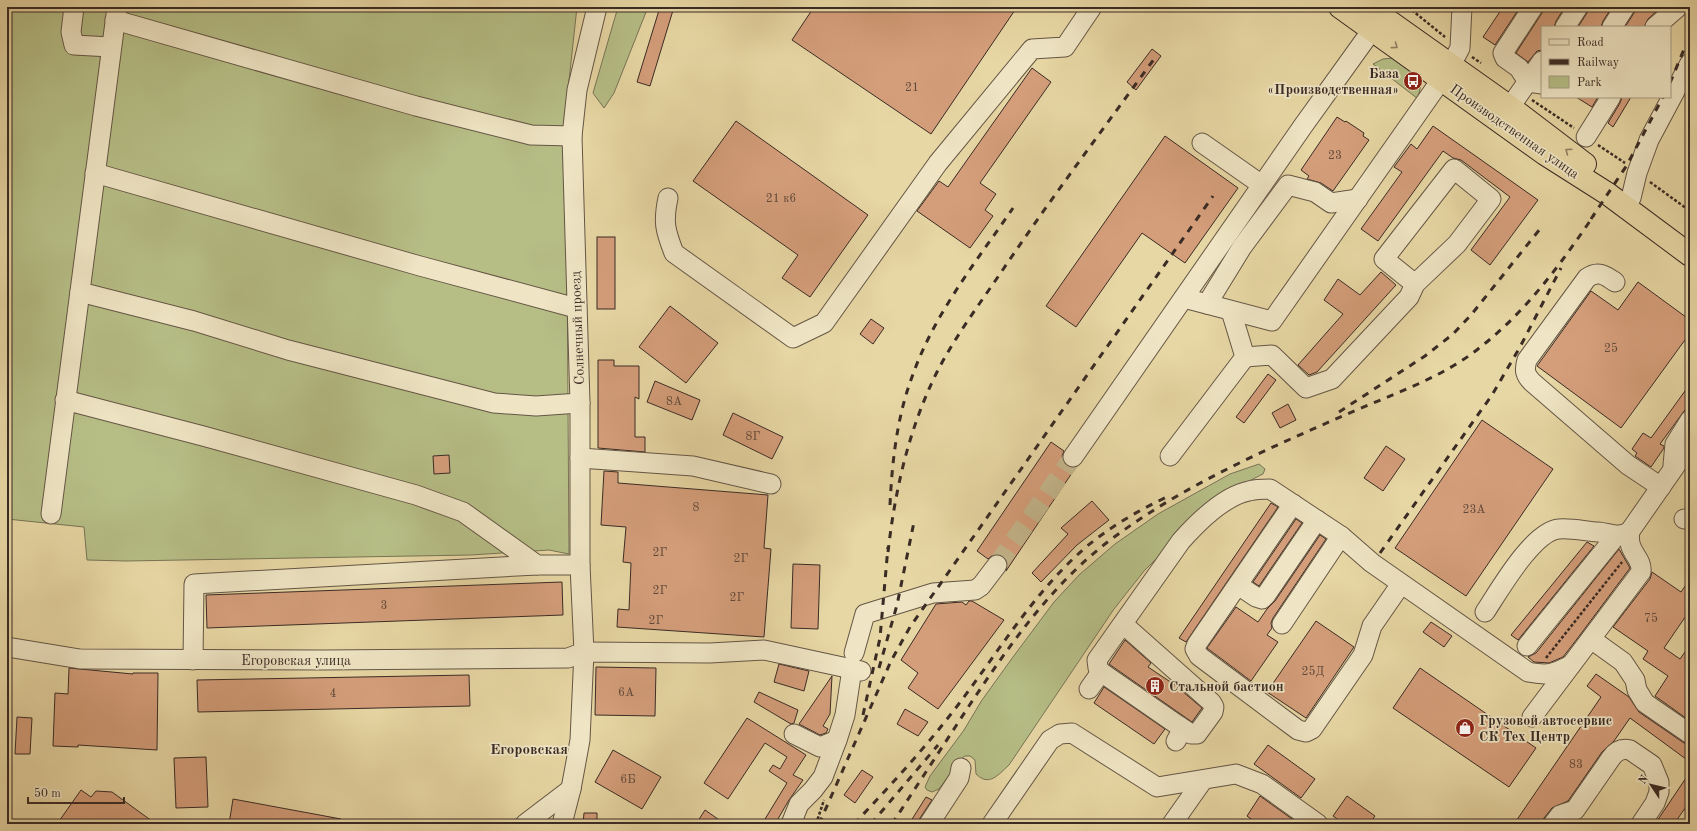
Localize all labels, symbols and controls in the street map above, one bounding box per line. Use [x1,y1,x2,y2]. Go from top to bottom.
legend [1541,26,1671,98]
text: Road [1577,37,1604,49]
one-way arrow [1390,41,1397,48]
text: Railway [1577,57,1620,69]
place label: База «Производственная» [1267,67,1399,97]
bus stop icon: База «Производственная» [1402,70,1424,92]
text: Park [1577,77,1602,89]
house number: 21 [905,82,919,94]
street label: Производственная улица [1447,82,1582,182]
one-way arrow [1565,149,1572,156]
house number: 23 [1328,150,1342,162]
house number: 21 к6 [766,193,796,205]
street label: Солнечный проезд [569,271,587,385]
house number: 25 [1604,342,1618,355]
house number: 8А [666,396,682,408]
house number: 8Г [746,431,761,443]
house number: 8 [693,502,700,514]
house number: 23А [1462,504,1486,516]
house number: 2Г [653,547,668,559]
house number: 2Г [734,553,749,565]
house number: 2Г [653,585,668,597]
house number: 2Г [730,592,745,604]
house number: 3 [381,600,387,612]
house number: 75 [1644,612,1658,625]
house number: 2Г [649,615,664,627]
street label: Егоровская улица [241,654,351,668]
house number: 25Д [1302,665,1325,678]
building icon: Стальной бастион [1144,675,1166,697]
place label: Стальной бастион [1169,680,1284,694]
house number: 6А [618,687,634,699]
house number: 4 [330,688,337,700]
place label: Грузовой автосервис СК Тех Центр [1479,714,1612,744]
shop icon: Грузовой автосервис СК Тех Центр [1454,717,1476,739]
district label: Егоровская [490,743,568,758]
house number: 83 [1569,759,1583,771]
north arrow [1631,765,1671,805]
text: N [1637,773,1651,787]
house number: 6Б [620,774,636,786]
scale bar [28,779,124,805]
text: 50 m [34,787,61,800]

